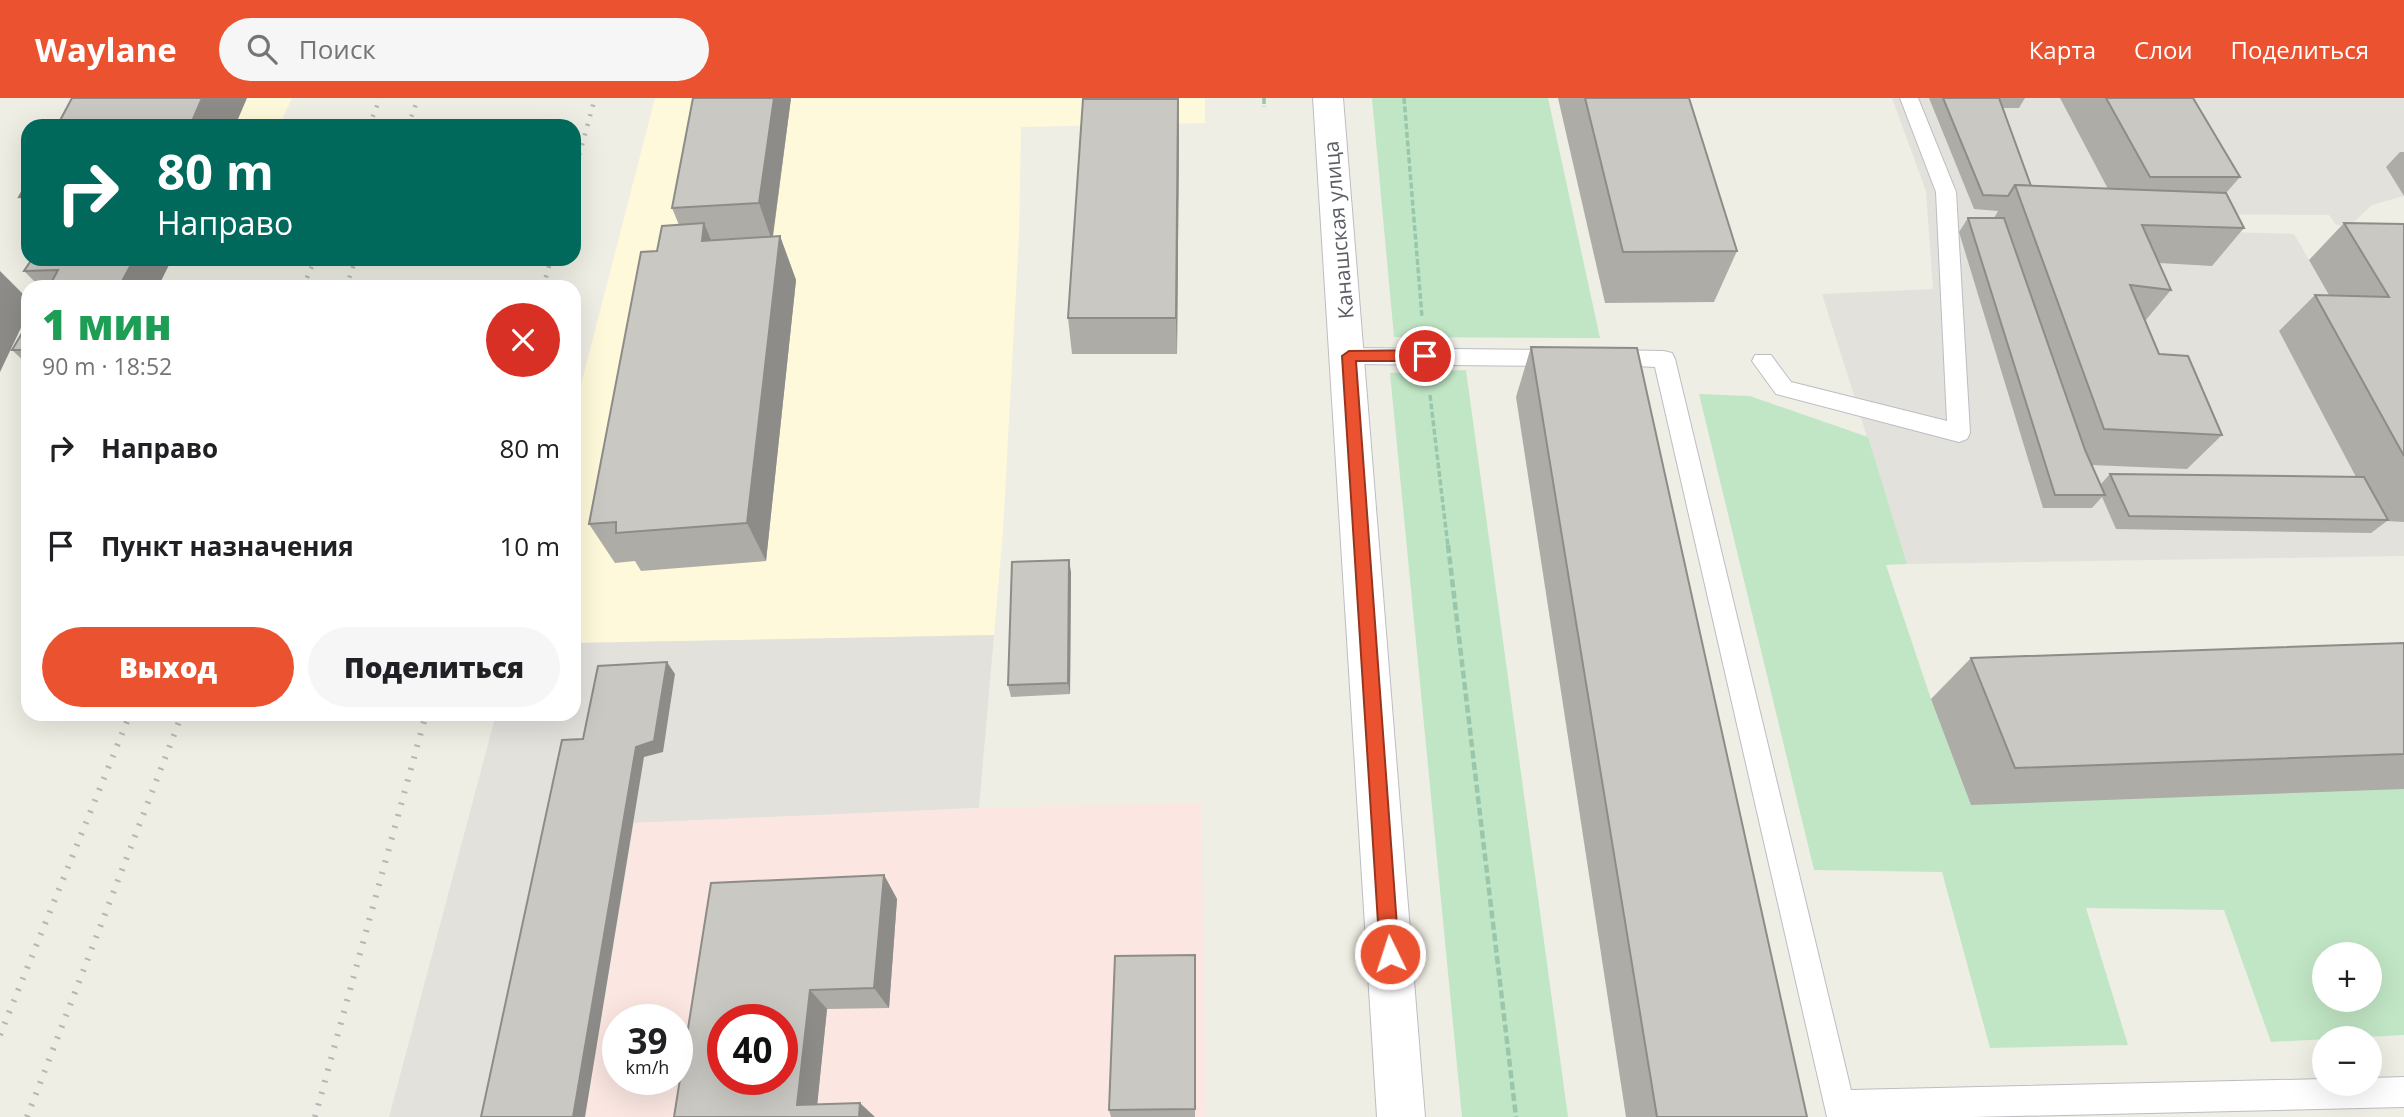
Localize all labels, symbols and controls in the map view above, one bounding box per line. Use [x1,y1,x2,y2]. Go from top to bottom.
search box [219,18,709,81]
text: Waylane [35,27,177,72]
icon: search [243,30,281,68]
text: Поиск [299,31,376,67]
text: Карта [2029,33,2096,66]
text: Слои [2134,33,2193,66]
text: Поделиться [2231,33,2369,66]
text: 80 m [157,138,274,204]
street label: Канашская улица [1316,140,1360,320]
icon: right [42,147,133,238]
text: Направо [157,201,293,244]
text: 1 мин [42,295,172,352]
button: close [486,303,560,377]
pin [1395,326,1455,386]
icon: arrive [1406,337,1444,375]
text: 90 m · 18:52 [42,350,172,382]
icon: right [42,429,80,467]
text: Направо [101,430,218,466]
text: 80 m [499,430,560,466]
icon: arrive [42,527,80,565]
text: Пункт назначения [101,528,354,564]
text: 10 m [499,528,560,564]
button: Выход [42,627,294,707]
button: Поделиться [308,627,560,707]
position arrow [1353,917,1427,991]
map controls [2312,942,2382,1096]
button: + [2312,942,2382,1012]
speed limit sign: 40 [707,1004,798,1095]
text: 39 [627,1017,668,1064]
button: − [2312,1026,2382,1096]
text: km/h [626,1055,669,1079]

